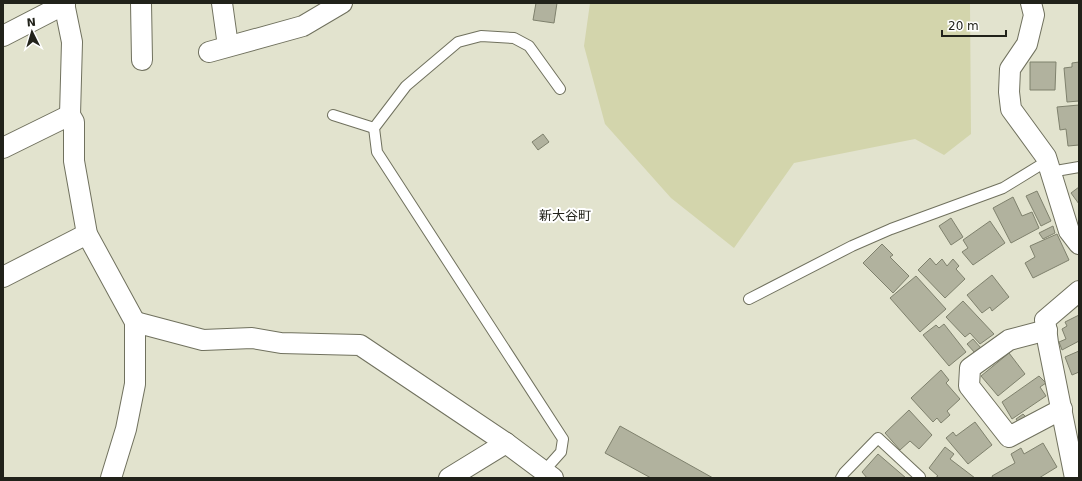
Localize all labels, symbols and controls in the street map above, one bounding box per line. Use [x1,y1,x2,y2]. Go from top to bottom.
north arrow [12,12,52,52]
scale bar [942,12,1006,38]
text: N [26,16,36,29]
text: 20 m [948,19,979,33]
district label: 新大谷町 [539,208,591,223]

